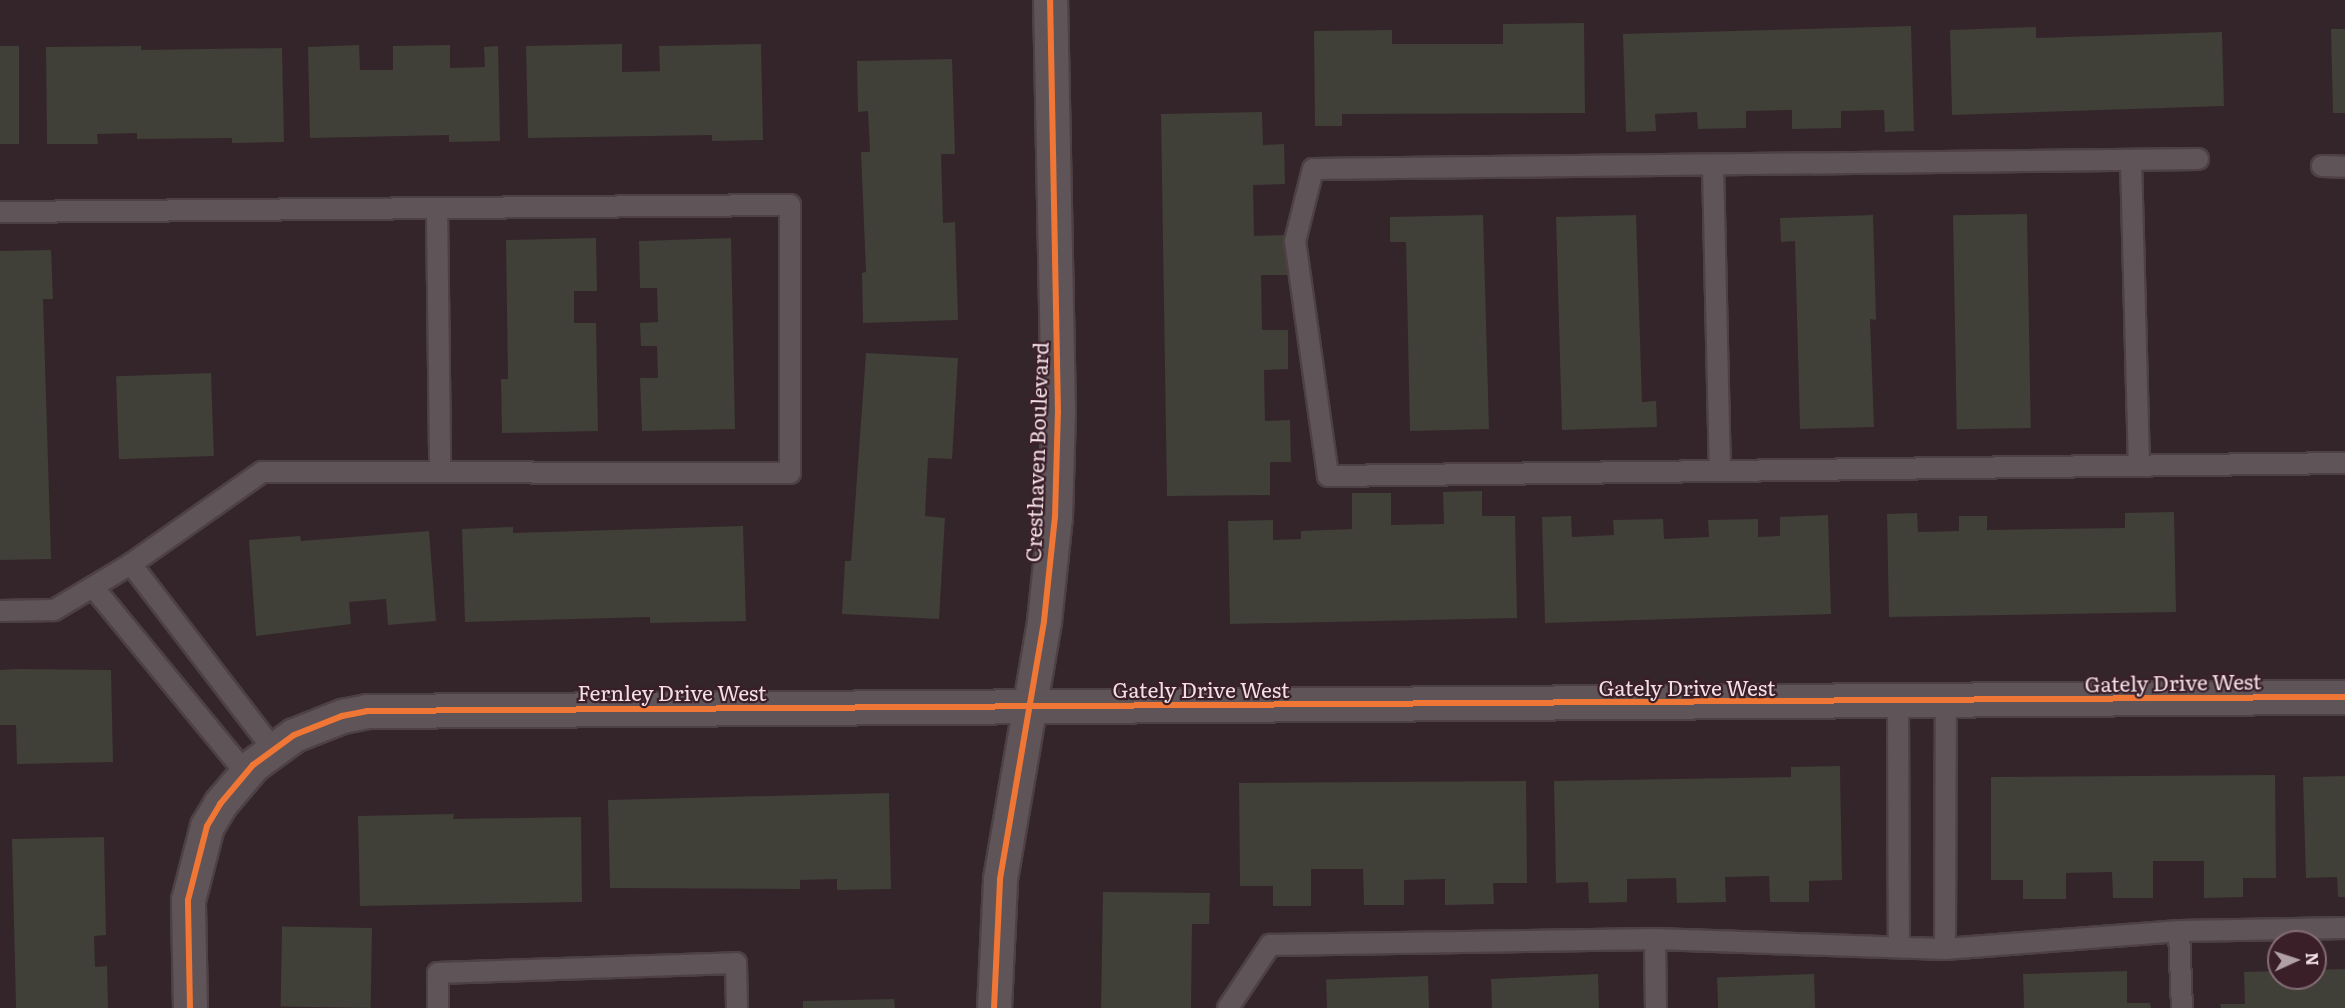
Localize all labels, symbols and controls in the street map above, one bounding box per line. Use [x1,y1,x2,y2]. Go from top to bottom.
street label: Cresthaven Boulevard [1020,341,1052,563]
street label: Gately Drive West [2084,668,2262,696]
street label: Gately Drive West [1599,674,1775,700]
street label: Gately Drive West [1113,676,1289,702]
street label: Fernley Drive West [577,679,767,705]
north arrow [2267,930,2327,990]
text: N [2301,952,2325,967]

